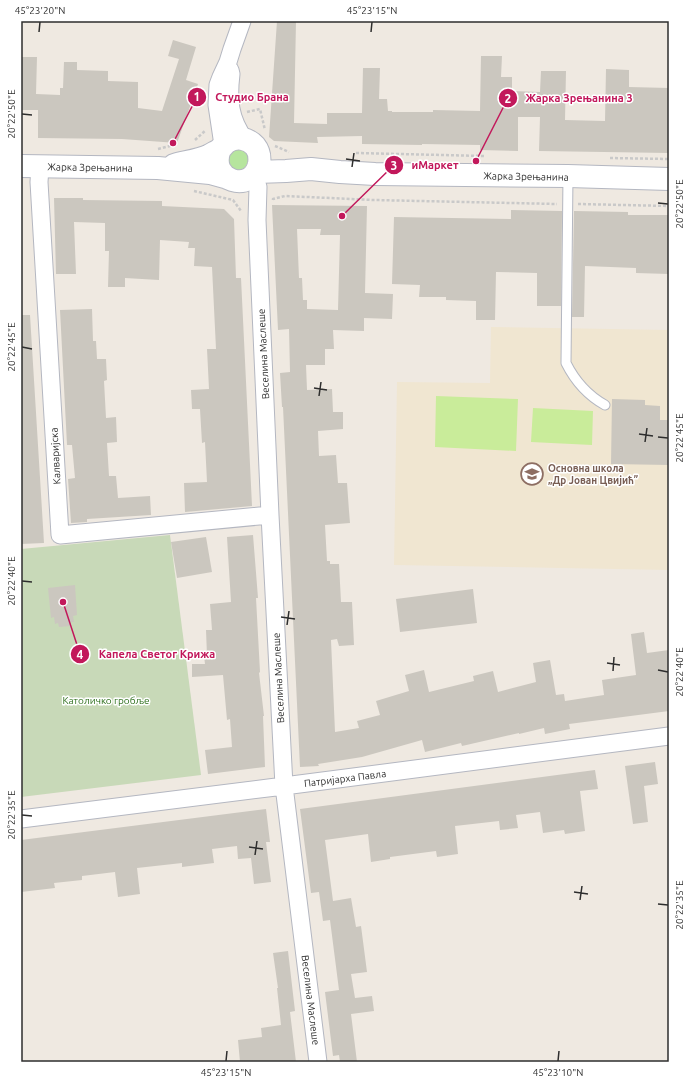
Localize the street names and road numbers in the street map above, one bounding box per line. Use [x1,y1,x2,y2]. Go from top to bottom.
street label: Жарка Зрењанина [47,161,133,174]
street label: Жарка Зрењанина [483,170,569,183]
street label: Веселина Маслеше [256,308,271,400]
street label: Калваријска [49,427,62,485]
street label: Веселина Маслеше [271,632,286,724]
street label: Патријарха Павла [303,768,387,789]
street label: Веселина Маслеше [300,954,321,1046]

